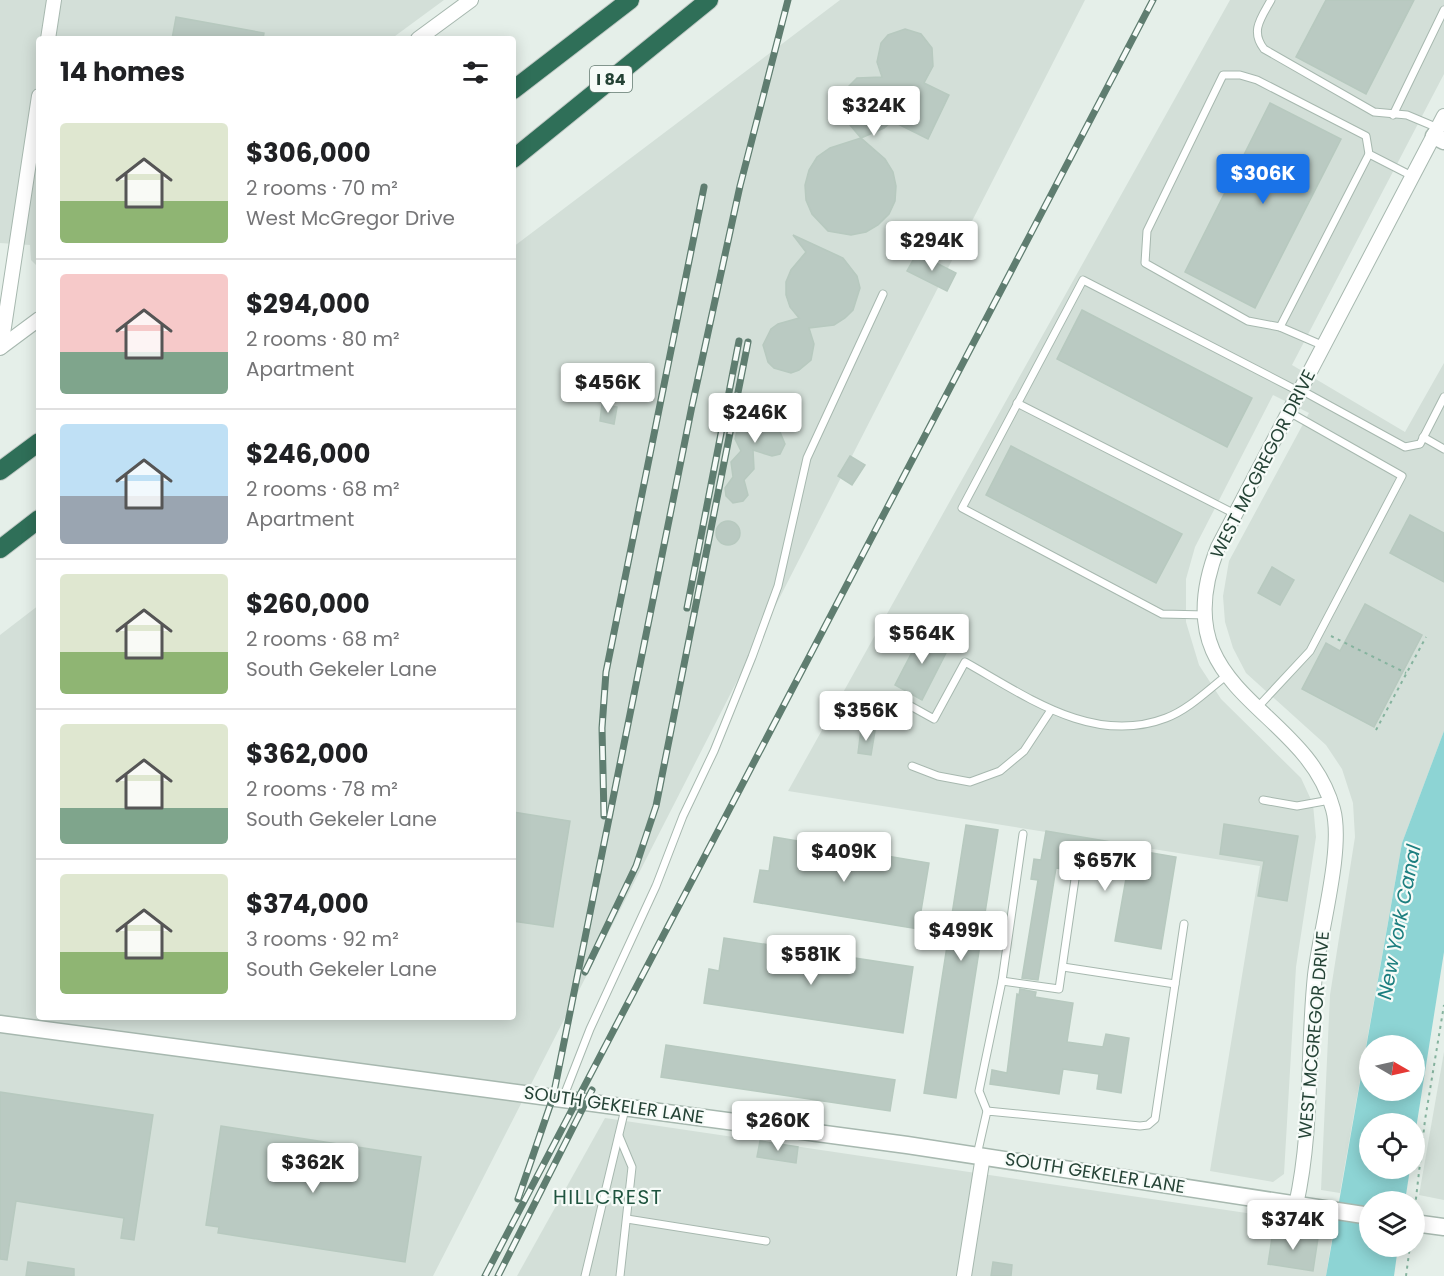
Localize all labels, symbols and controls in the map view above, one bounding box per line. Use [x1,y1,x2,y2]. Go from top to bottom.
text: 14 homes [60,54,185,90]
icon: filters [459,56,492,89]
road number: I 84 [590,66,632,92]
pin: $324K [832,86,916,137]
text: $324K [842,91,906,119]
text: $306,000 [246,135,371,171]
icon: home [108,147,180,219]
pin: $306K [1221,154,1305,205]
text: $306K [1231,159,1295,187]
text: 2 rooms · 70 m² [246,174,398,202]
text: West McGregor Drive [246,204,455,232]
pin: $294K [890,221,974,272]
text: $294K [900,226,964,254]
text: $294,000 [246,286,370,322]
icon: home [108,298,180,370]
text: 2 rooms · 80 m² [246,325,400,353]
text: Apartment [246,355,354,383]
pin: $456K [566,363,650,414]
street label: WEST MCGREGOR DRIVE [1204,365,1321,563]
text: $456K [575,368,641,396]
pin: $246K [713,393,797,444]
text: $246K [723,398,787,426]
text: $246,000 [246,436,370,472]
icon: home [108,448,180,520]
text: 2 rooms · 68 m² [246,475,400,503]
text: Apartment [246,505,354,533]
text: $260,000 [246,586,370,622]
icon: home [108,598,180,670]
pin: $564K [880,614,964,665]
text: $564K [889,619,955,647]
text: 2 rooms · 68 m² [246,625,400,653]
text: South Gekeler Lane [246,655,437,683]
pin: $356K [824,691,908,742]
text: $356K [834,696,898,724]
text: $362,000 [246,736,369,772]
icon: home [108,748,180,820]
text: 2 rooms · 78 m² [246,775,398,803]
text: South Gekeler Lane [246,805,437,833]
pin: $409K [802,832,886,883]
text: $409K [811,837,877,865]
pin: $657K [1063,841,1147,892]
water label: New York Canal [1370,842,1428,1002]
text: $657K [1073,846,1137,874]
text: $374,000 [246,886,369,922]
icon: home [108,898,180,970]
pin: $499K [919,911,1003,962]
text: $499K [928,916,994,944]
text: 3 rooms · 92 m² [246,925,399,953]
street label: WEST MCGREGOR DRIVE [1292,930,1335,1140]
pin: $581K [769,935,853,986]
text: $581K [781,940,841,968]
text: South Gekeler Lane [246,955,437,983]
north arrow [1359,1035,1425,1101]
map controls [1359,1035,1425,1257]
street label: SOUTH GEKELER LANE [522,1079,706,1130]
pin: $260K [736,1101,820,1152]
text: $260K [746,1106,810,1134]
button: locate [1359,1113,1425,1179]
pin: $362K [271,1143,355,1194]
street label: SOUTH GEKELER LANE [1003,1146,1187,1199]
text: $362K [281,1148,345,1176]
district label: HILLCREST [553,1183,663,1211]
button: layers [1359,1191,1425,1257]
pin: $374K [1251,1200,1335,1251]
text: $374K [1261,1205,1325,1233]

